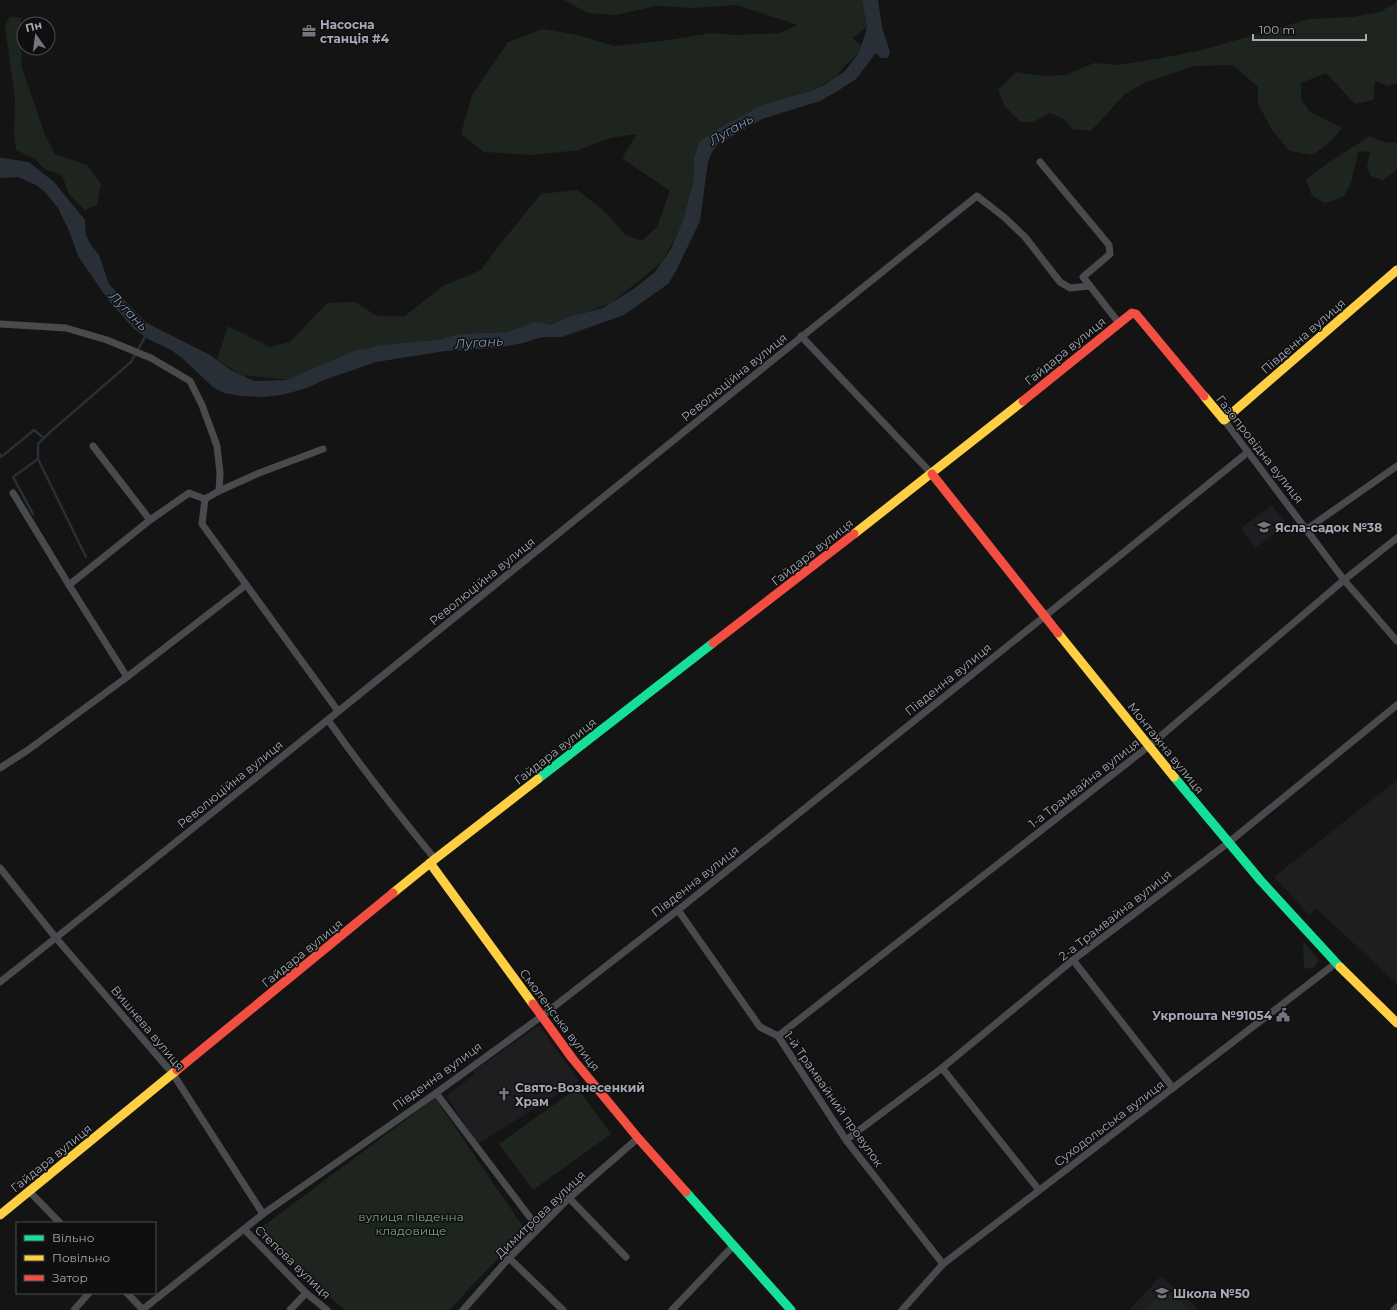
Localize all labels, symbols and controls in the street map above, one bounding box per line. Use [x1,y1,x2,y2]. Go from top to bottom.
north arrow [16,16,56,56]
scale bar [1253,16,1366,42]
text: Пн [24,17,43,35]
place label: Насосна станція #4 [320,17,390,46]
text: 100 m [1259,22,1295,37]
office icon: Насосна станція #4 [301,23,317,39]
water label: Лугань [705,110,756,149]
water label: Лугань [106,287,152,334]
street label: Південна вулиця [1258,295,1348,377]
street label: Гайдара вулиця [1021,314,1109,388]
street label: Революційна вулиця [678,330,790,424]
water label: Лугань [453,332,504,352]
street label: Газопровідна вулиця [1213,392,1307,506]
street label: Гайдара вулиця [768,515,856,589]
school or university icon: Ясла-садок №38 [1256,519,1272,535]
place label: Ясла-садок №38 [1275,520,1382,535]
street label: Революційна вулиця [426,534,538,628]
street label: Південна вулиця [902,639,994,719]
street label: Монтажна вулиця [1125,699,1207,797]
street label: Гайдара вулиця [511,714,599,788]
street label: 1-а Трамвайна вулиця [1026,735,1142,831]
street label: Революційна вулиця [174,737,286,831]
street label: Південна вулиця [648,842,742,920]
street label: 2-а Трамвайна вулиця [1056,866,1174,964]
street label: Гайдара вулиця [258,916,346,990]
street label: Смоленська вулиця [517,966,603,1074]
street label: Вишнева вулиця [108,982,188,1074]
public building icon: Укрпошта №91054 [1275,1007,1291,1023]
place label: Укрпошта №91054 [1152,1008,1273,1023]
street label: 1-й Трамвайний провулок [781,1028,887,1170]
street label: Південна вулиця [389,1038,485,1114]
street label: Суходольська вулиця [1051,1077,1167,1169]
place label: Свято-Вознесенкий Храм [515,1080,645,1109]
church icon: Свято-Вознесенкий Храм [496,1086,512,1102]
street label: Гайдара вулиця [7,1121,95,1195]
street label: Димитрова вулиця [492,1167,588,1261]
park label: вулиця південна кладовище [358,1209,464,1238]
legend [16,1222,156,1294]
street label: Степова вулиця [252,1222,334,1302]
text: Вільно [52,1230,95,1245]
text: Повільно [52,1250,111,1265]
text: Затор [52,1270,88,1285]
school or university icon: Школа №50 [1154,1285,1170,1301]
place label: Школа №50 [1173,1286,1250,1301]

